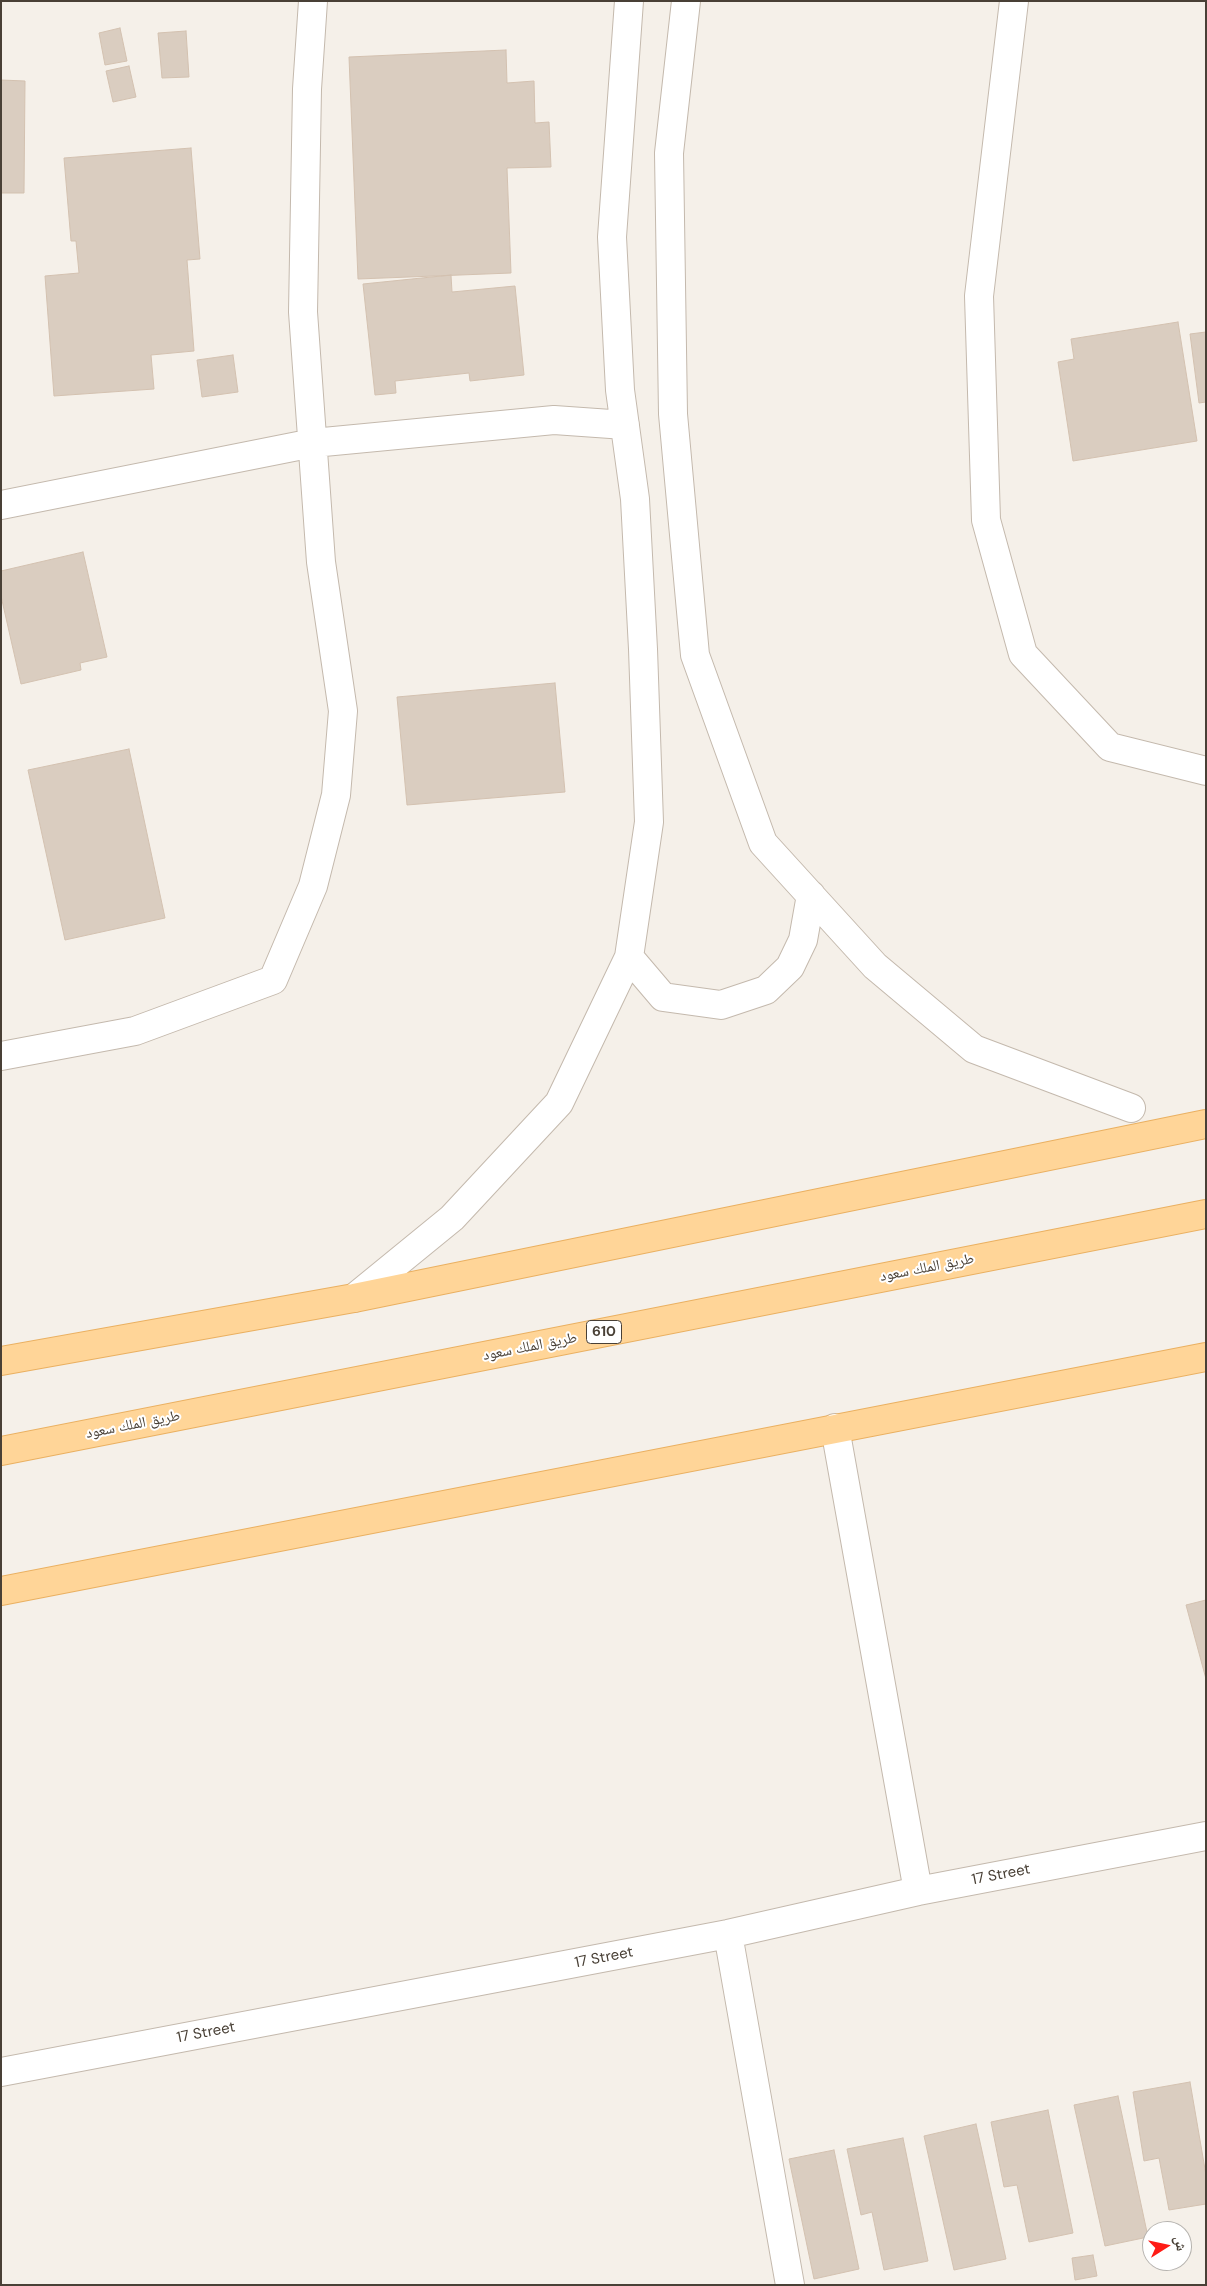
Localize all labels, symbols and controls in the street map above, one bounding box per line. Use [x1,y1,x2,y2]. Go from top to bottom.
street label: طريق الملك سعود [878,1250,976,1286]
road number: 610 [586,1320,622,1344]
street label: طريق الملك سعود [481,1329,579,1365]
street label: طريق الملك سعود [84,1407,182,1443]
street label: 17 Street [970,1861,1032,1889]
street label: 17 Street [573,1944,635,1972]
street label: 17 Street [175,2019,237,2047]
north arrow [1142,2221,1192,2271]
text: ش [1171,2235,1191,2252]

